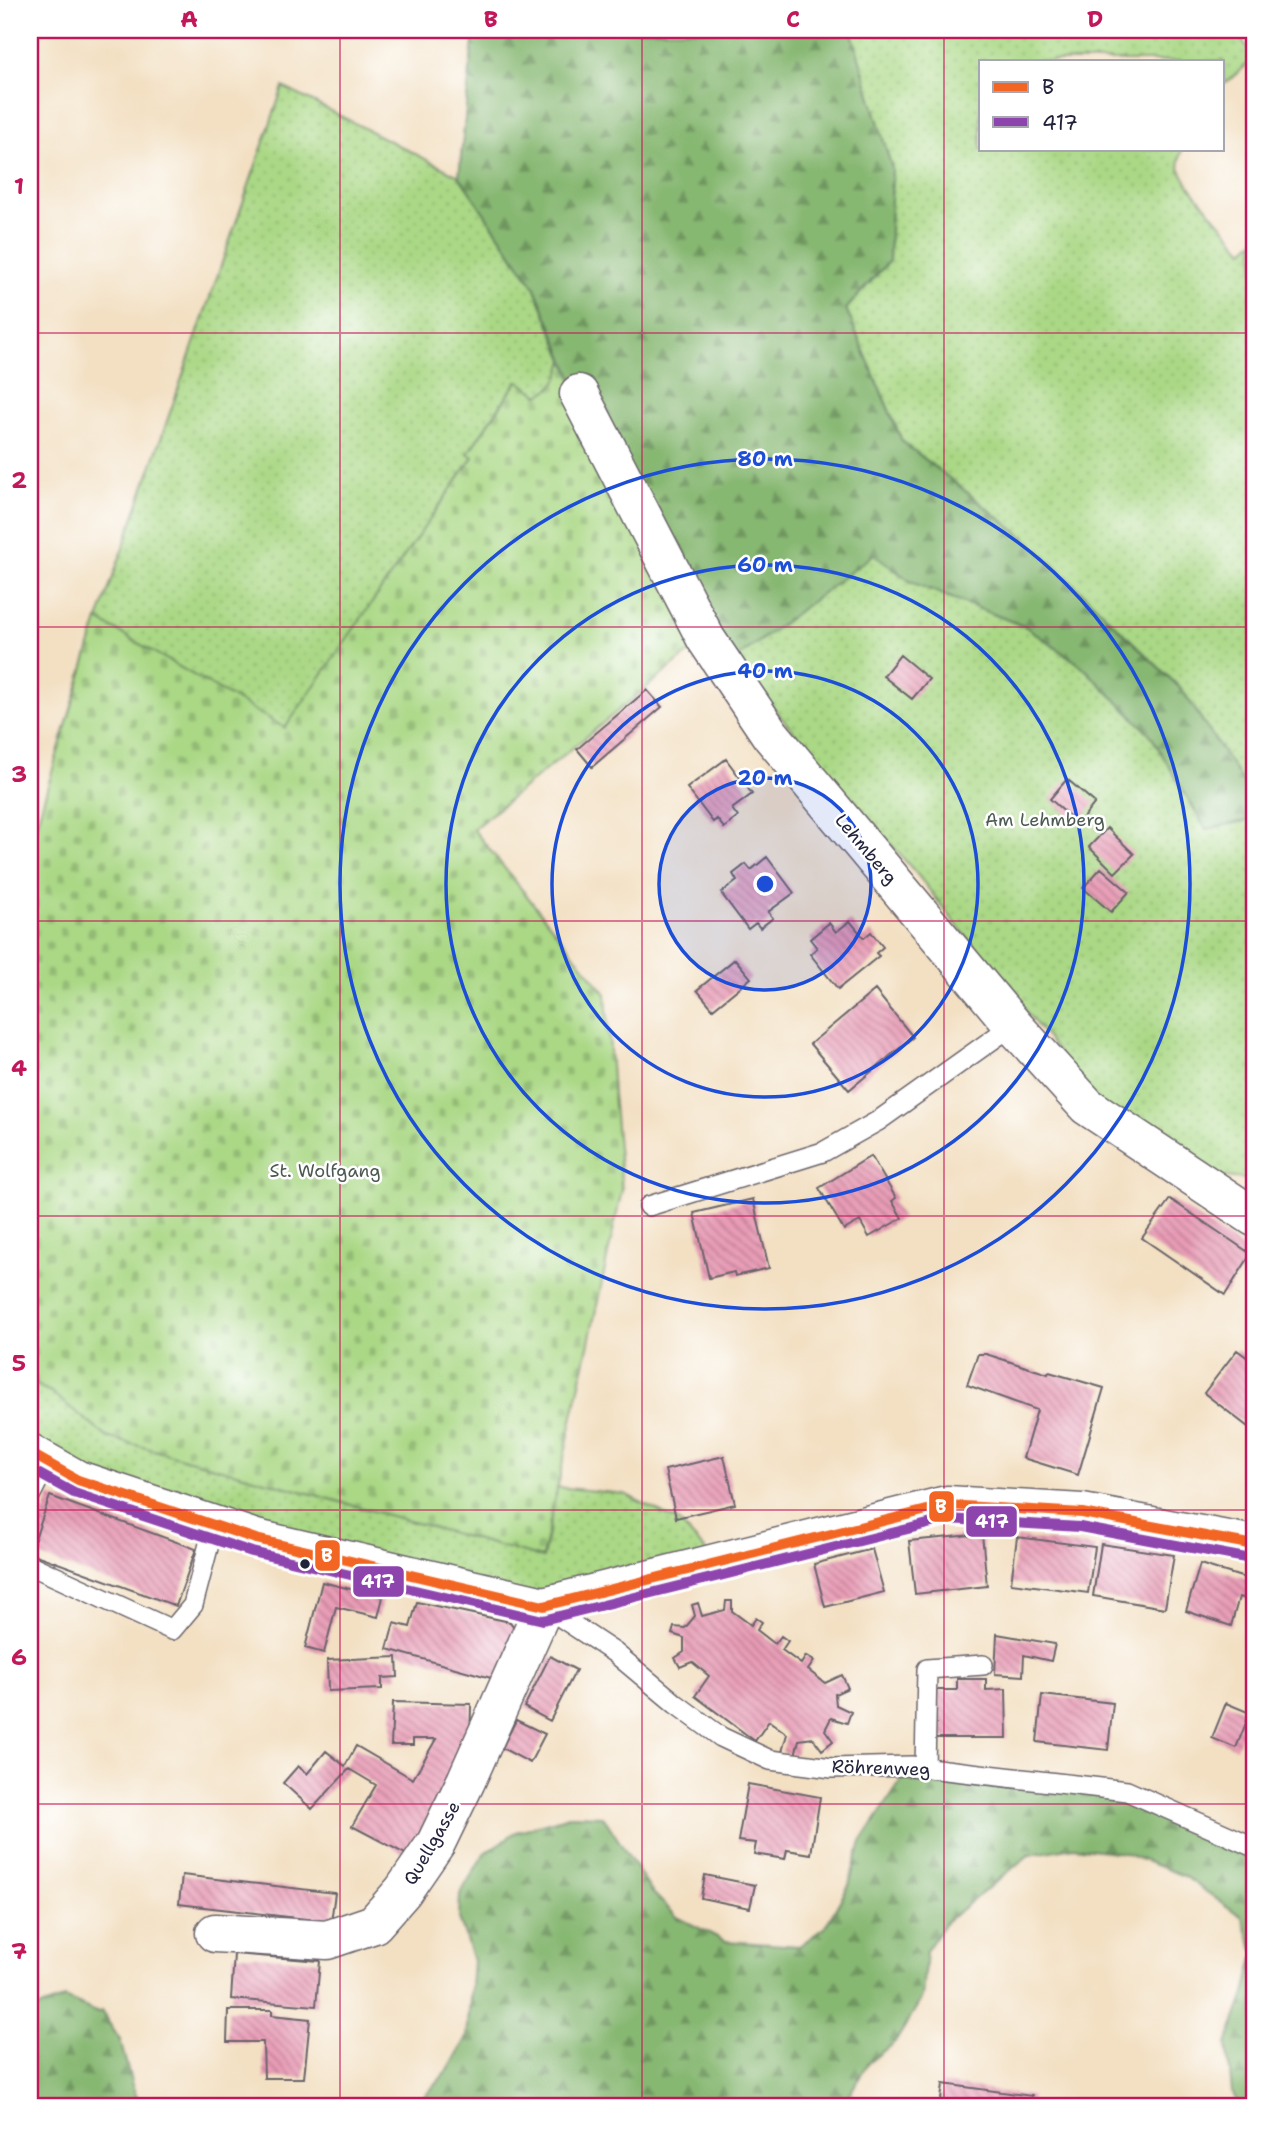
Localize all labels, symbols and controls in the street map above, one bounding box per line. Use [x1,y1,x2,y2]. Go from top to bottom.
text: A [180,4,198,34]
text: B [484,4,498,34]
text: C [786,4,800,34]
text: D [1087,4,1103,34]
legend [979,60,1224,150]
text: B [1042,73,1054,101]
text: 417 [1042,109,1078,137]
text: 1 [14,171,24,201]
text: 80 m [737,445,793,473]
text: 2 [11,465,27,495]
text: 60 m [737,551,793,579]
text: 40 m [737,657,793,685]
text: 3 [11,759,27,789]
text: 20 m [737,764,793,792]
park label: Am Lehmberg [985,808,1105,832]
street label: Lehmberg [829,809,903,889]
centre of rings [753,872,777,896]
text: 4 [11,1053,27,1083]
park label: St. Wolfgang [270,1159,380,1183]
text: 5 [12,1348,26,1378]
line badge: B [928,1490,955,1523]
text: B [935,1494,947,1519]
line badge: 417 [965,1505,1018,1538]
text: 417 [975,1509,1009,1534]
line badge: B [314,1539,341,1572]
text: B [321,1543,333,1568]
unlabelled marker [298,1557,312,1571]
line badge: 417 [352,1565,405,1598]
text: 417 [361,1569,395,1594]
text: 6 [11,1642,27,1672]
street label: Röhrenweg [831,1754,931,1782]
street label: Quellgasse [398,1797,466,1889]
text: 7 [11,1936,27,1966]

